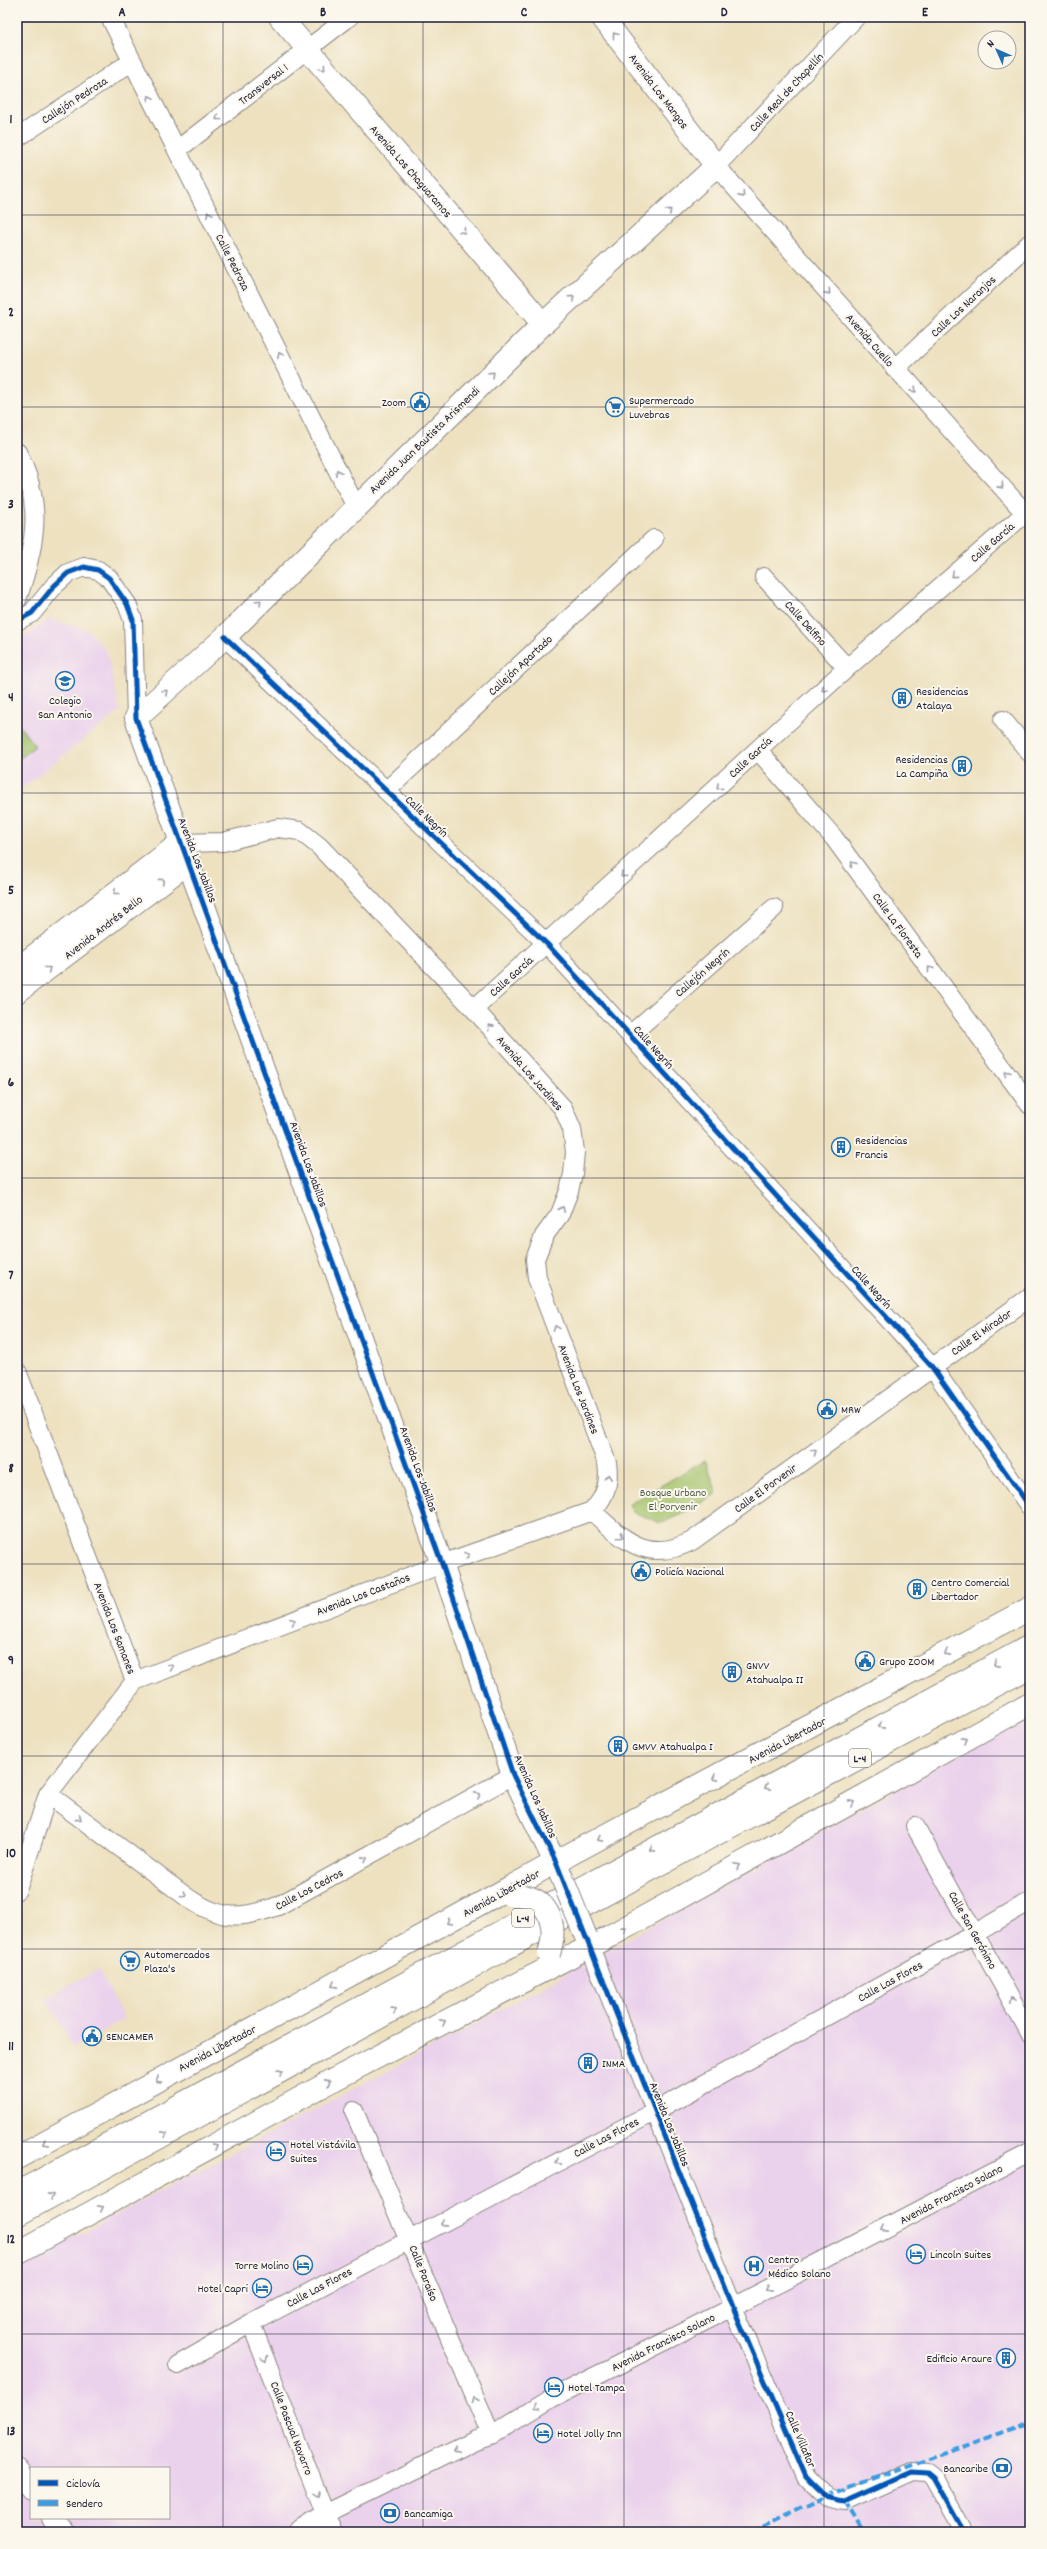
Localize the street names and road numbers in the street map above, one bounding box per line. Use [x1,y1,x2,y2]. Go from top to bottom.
street label: Calle Real de Chapellín [746,49,829,136]
street label: Avenida Los Mangos [624,51,692,133]
street label: Transversal 1 [235,60,292,110]
street label: Callejón Pedroza [38,73,111,129]
street label: Avenida Los Chaguaramos [365,122,455,222]
street label: Calle Pedroza [210,231,253,294]
street label: Calle Los Naranjos [927,272,1001,342]
street label: Avenida Cuello [841,310,897,371]
street label: Avenida Juan Bautista Arismendi [366,384,484,499]
street label: Calle García [967,519,1019,567]
street label: Calle Delfino [780,597,830,651]
street label: Callejón Apartado [485,632,557,700]
street label: Calle García [725,733,777,783]
street label: Calle Negrín [401,792,452,842]
street label: Avenida Los Jabillos [173,815,221,906]
street label: Calle La Floresta [867,890,927,962]
street label: Avenida Andrés Bello [61,892,147,964]
street label: Callejón Negrín [672,944,735,1002]
street label: Calle García [486,952,538,1002]
street label: Calle Negrín [629,1022,678,1074]
street label: Avenida Los Jardines [491,1033,566,1115]
street label: Avenida Los Jabillos [284,1119,331,1210]
street label: Calle Negrín [847,1262,896,1314]
street label: Calle El Mirador [948,1306,1016,1361]
street label: Avenida Los Jardines [553,1342,603,1437]
street label: Avenida Los Jabillos [394,1424,441,1515]
street label: Calle El Porvenir [731,1460,801,1518]
street label: Avenida Los Castaños [314,1570,413,1621]
street label: Avenida Los Samanes [88,1580,139,1677]
street label: Avenida Libertador [746,1713,830,1769]
road number: L-4 [849,1749,871,1767]
street label: Avenida Los Jabillos [509,1752,561,1841]
street label: Calle Los Cedros [273,1865,347,1915]
street label: Avenida Libertador [460,1866,544,1923]
street label: Calle San Gerónimo [943,1889,1000,1973]
road number: L-4 [512,1909,534,1927]
street label: Calle Las Flores [855,1957,926,2007]
street label: Avenida Libertador [176,2021,260,2077]
street label: Avenida Los Jabillos [644,2080,693,2170]
street label: Calle Las Flores [571,2114,642,2163]
street label: Avenida Francisco Solano [897,2161,1006,2230]
street label: Calle Paraíso [404,2243,442,2304]
street label: Calle Las Flores [284,2264,355,2313]
street label: Avenida Francisco Solano [609,2310,719,2377]
street label: Calle Pascual Navarro [265,2379,316,2478]
street label: Calle Villaflor [780,2408,819,2471]

